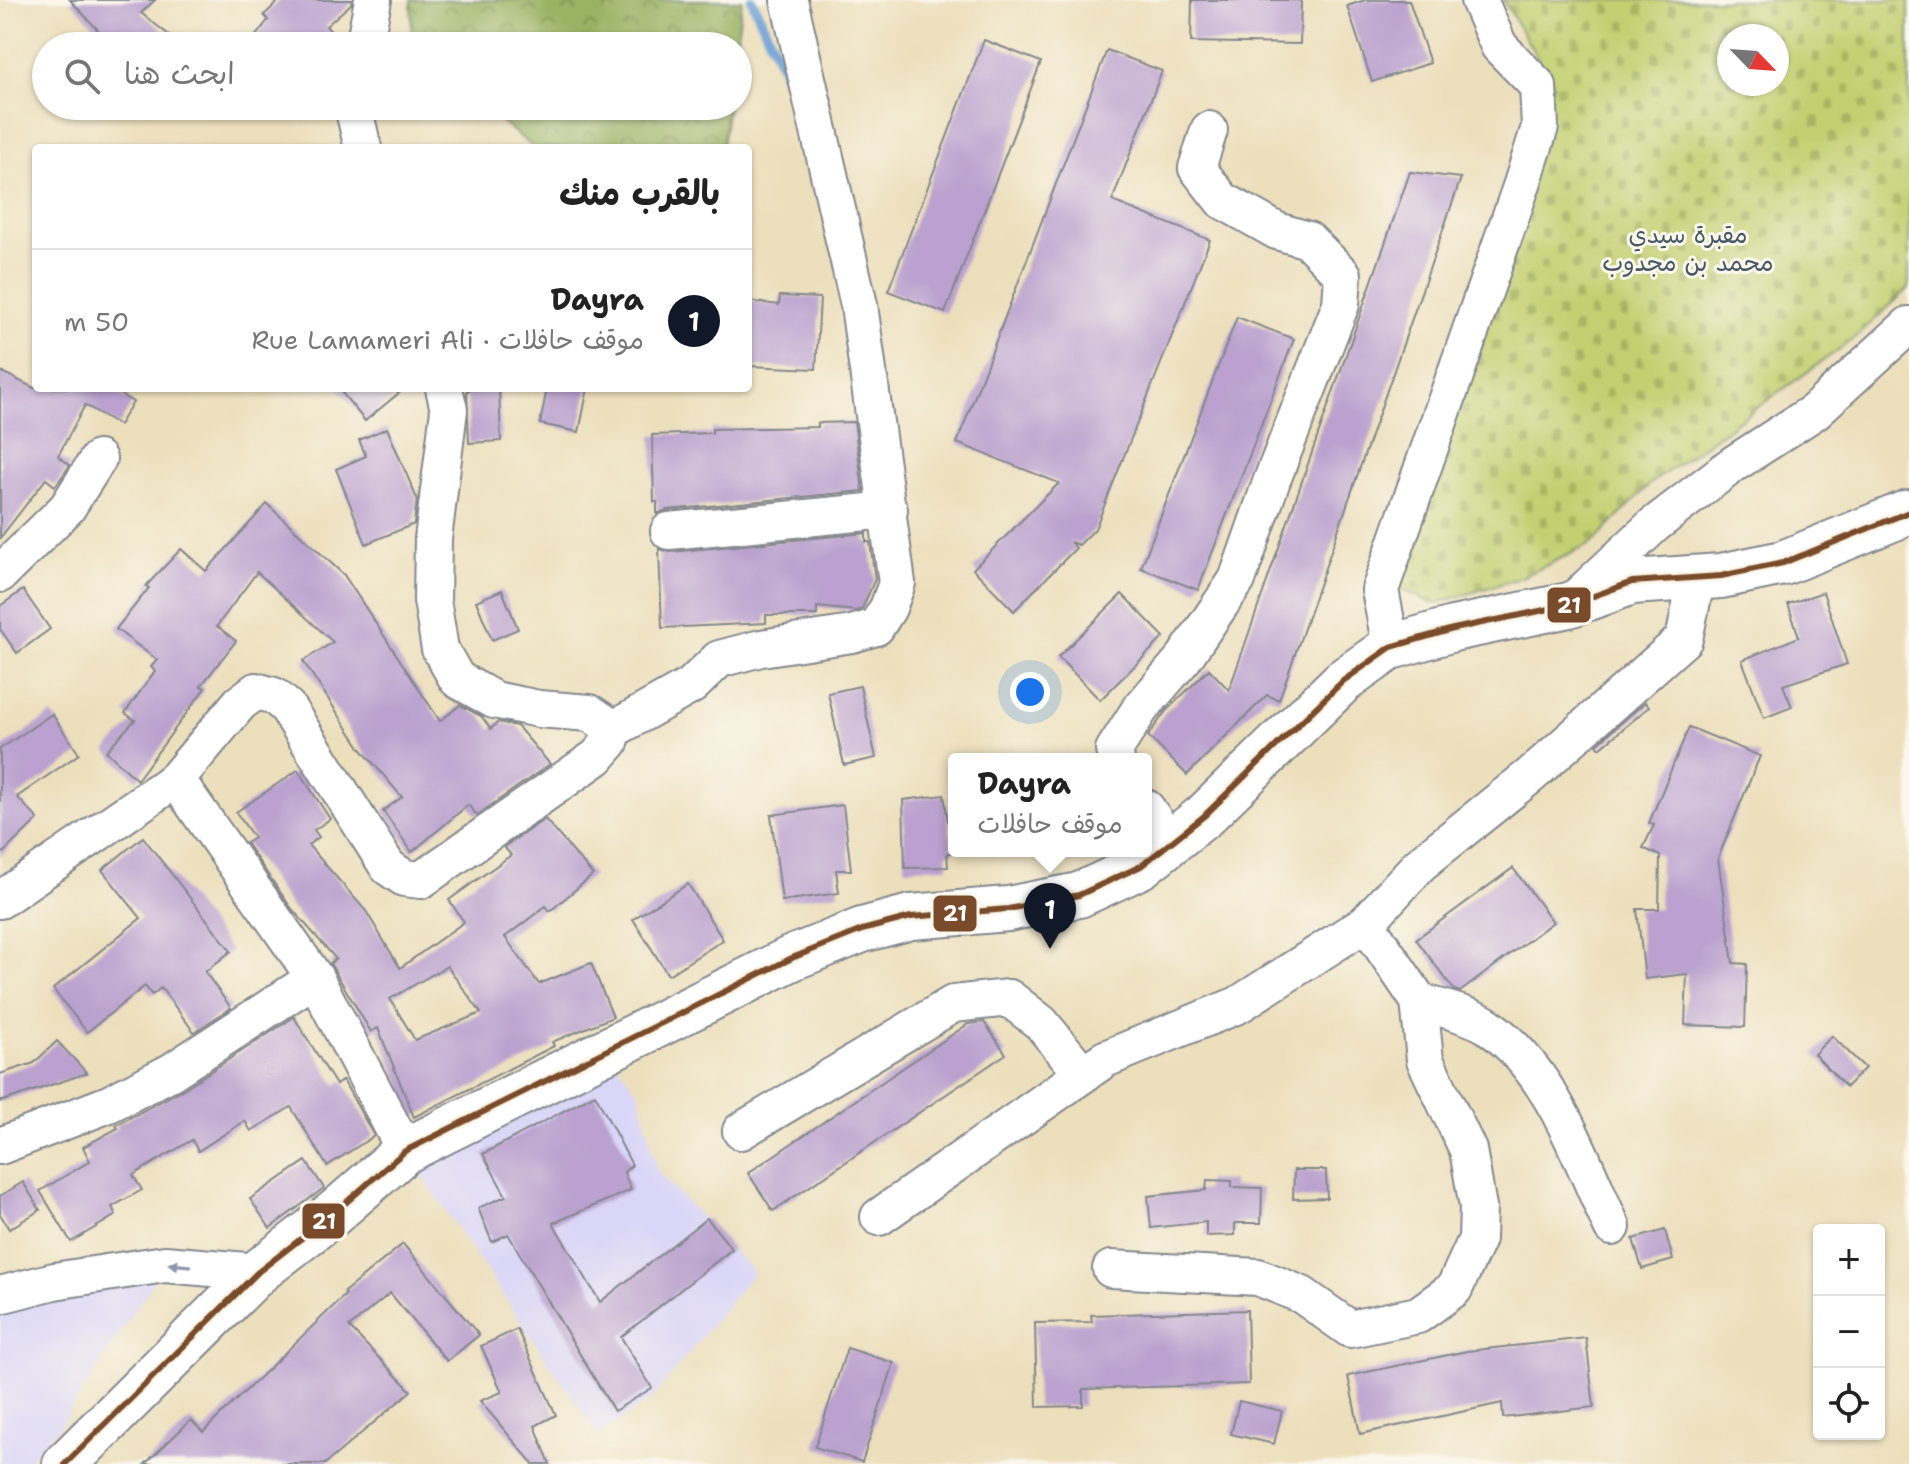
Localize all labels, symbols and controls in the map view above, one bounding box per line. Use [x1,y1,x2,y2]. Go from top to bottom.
north arrow [1717,24,1789,96]
search box [32,32,752,120]
text: ابحث هنا [124,53,235,94]
icon: search [60,54,104,98]
text: بالقرب منك [559,170,720,216]
park label: مقبرة سيدي محمد بن مجدوب [1602,219,1774,279]
text: Dayra [551,279,644,320]
text: 50 m [64,304,129,339]
text: 1 [688,304,700,339]
text: موقف حافلات · Rue Lamameri Ali [252,322,644,357]
line badge: 21 [1546,586,1592,624]
text: 21 [1557,591,1581,620]
your location [1010,672,1050,712]
popup [948,753,1152,857]
text: Dayra [977,763,1071,804]
text: موقف حافلات [977,806,1123,841]
pin: 1 [1024,883,1076,949]
line badge: 21 [932,894,978,933]
text: 21 [943,899,967,928]
line badge: 21 [301,1202,346,1240]
text: 21 [312,1207,336,1236]
map controls [1813,1224,1885,1440]
button: + [1813,1224,1885,1296]
one-way arrow [167,1258,192,1271]
button: − [1813,1296,1885,1368]
button: locate [1813,1368,1885,1440]

